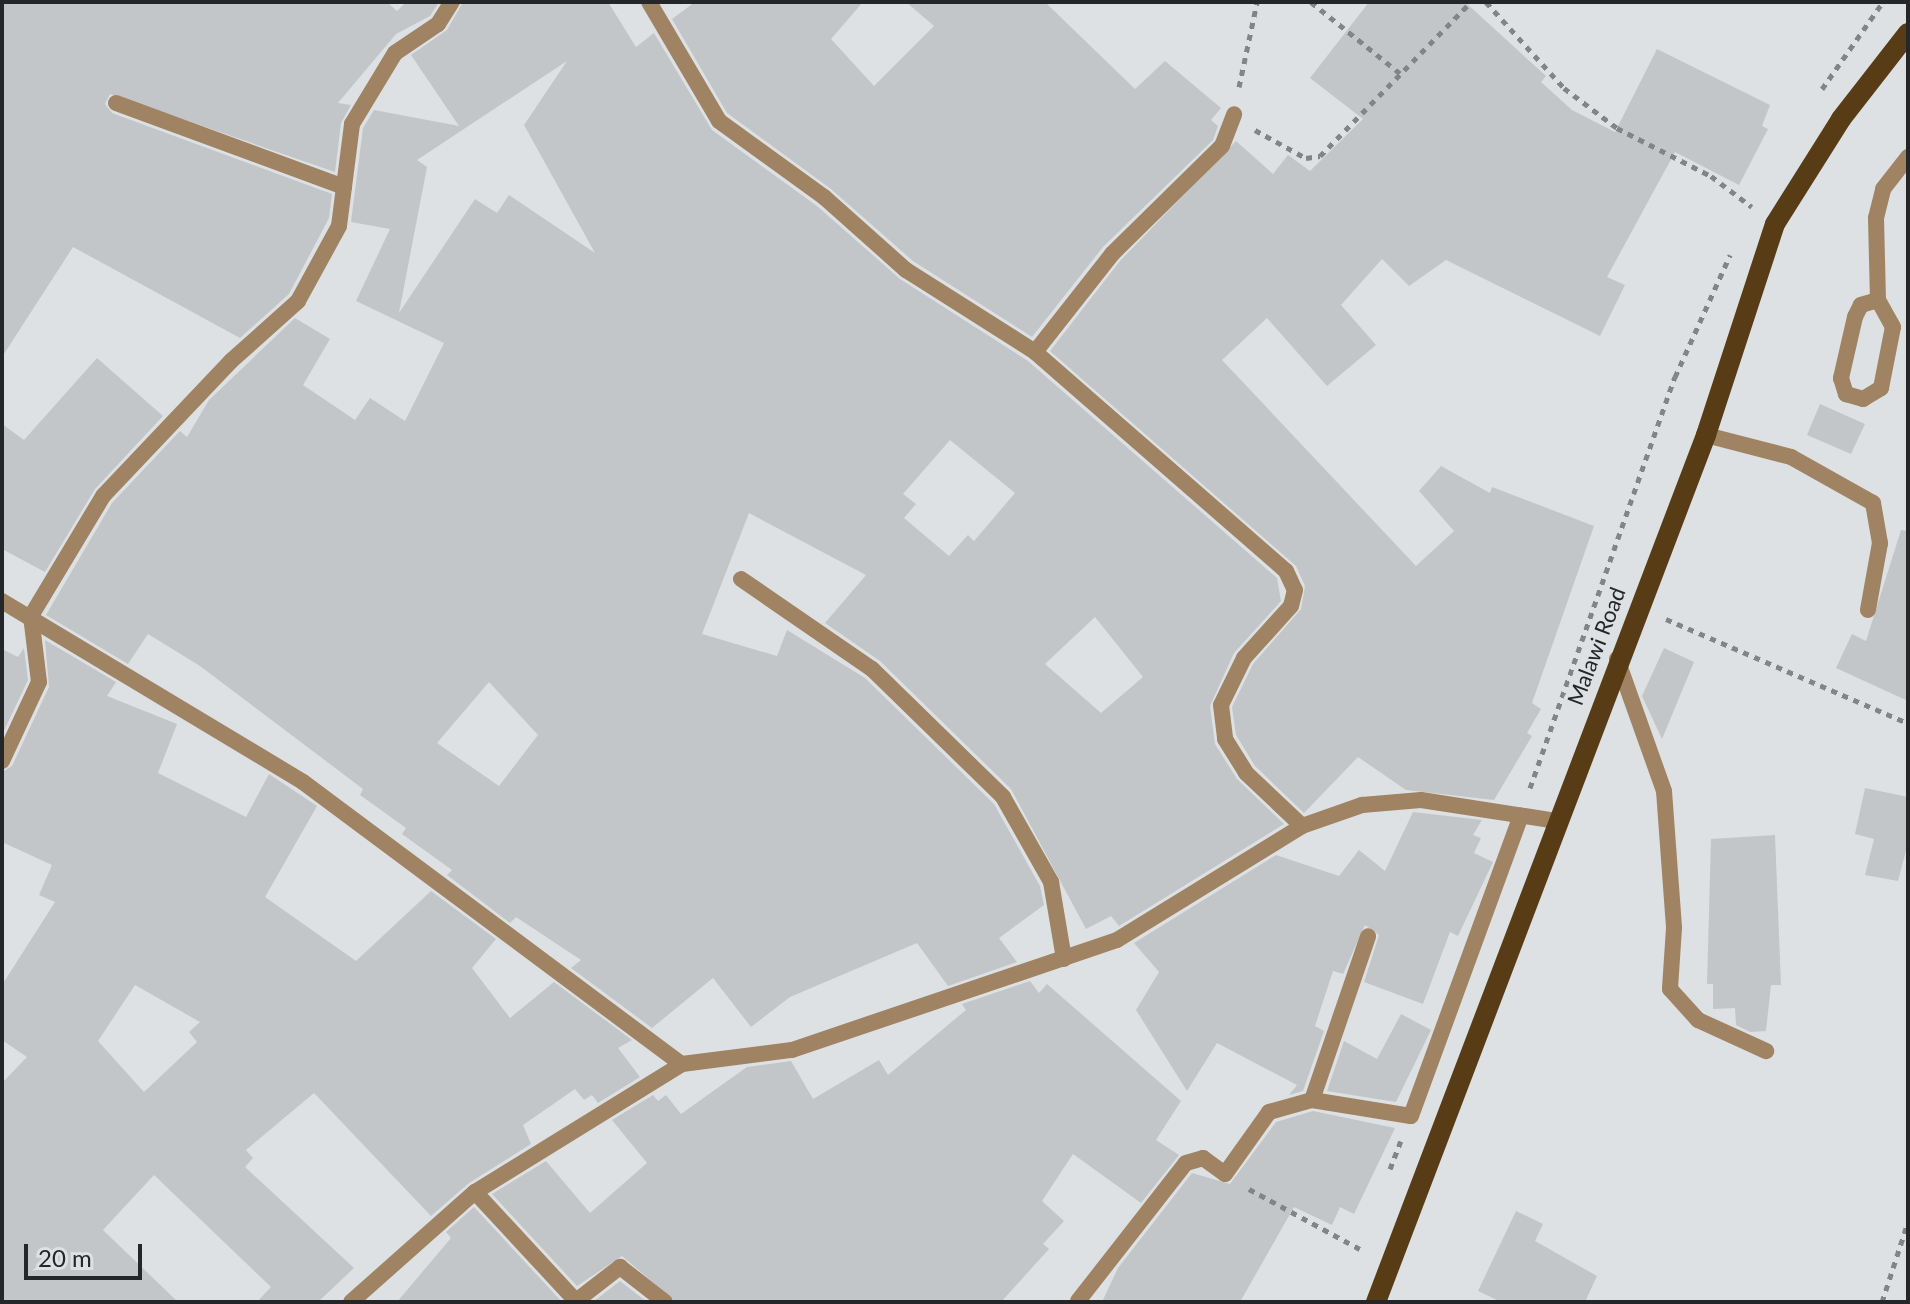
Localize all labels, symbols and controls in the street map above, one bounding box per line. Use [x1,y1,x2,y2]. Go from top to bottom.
street label: Malawi Road [1561,583,1631,709]
scale bar [28,1228,146,1278]
text: 20 m [38,1243,92,1272]

